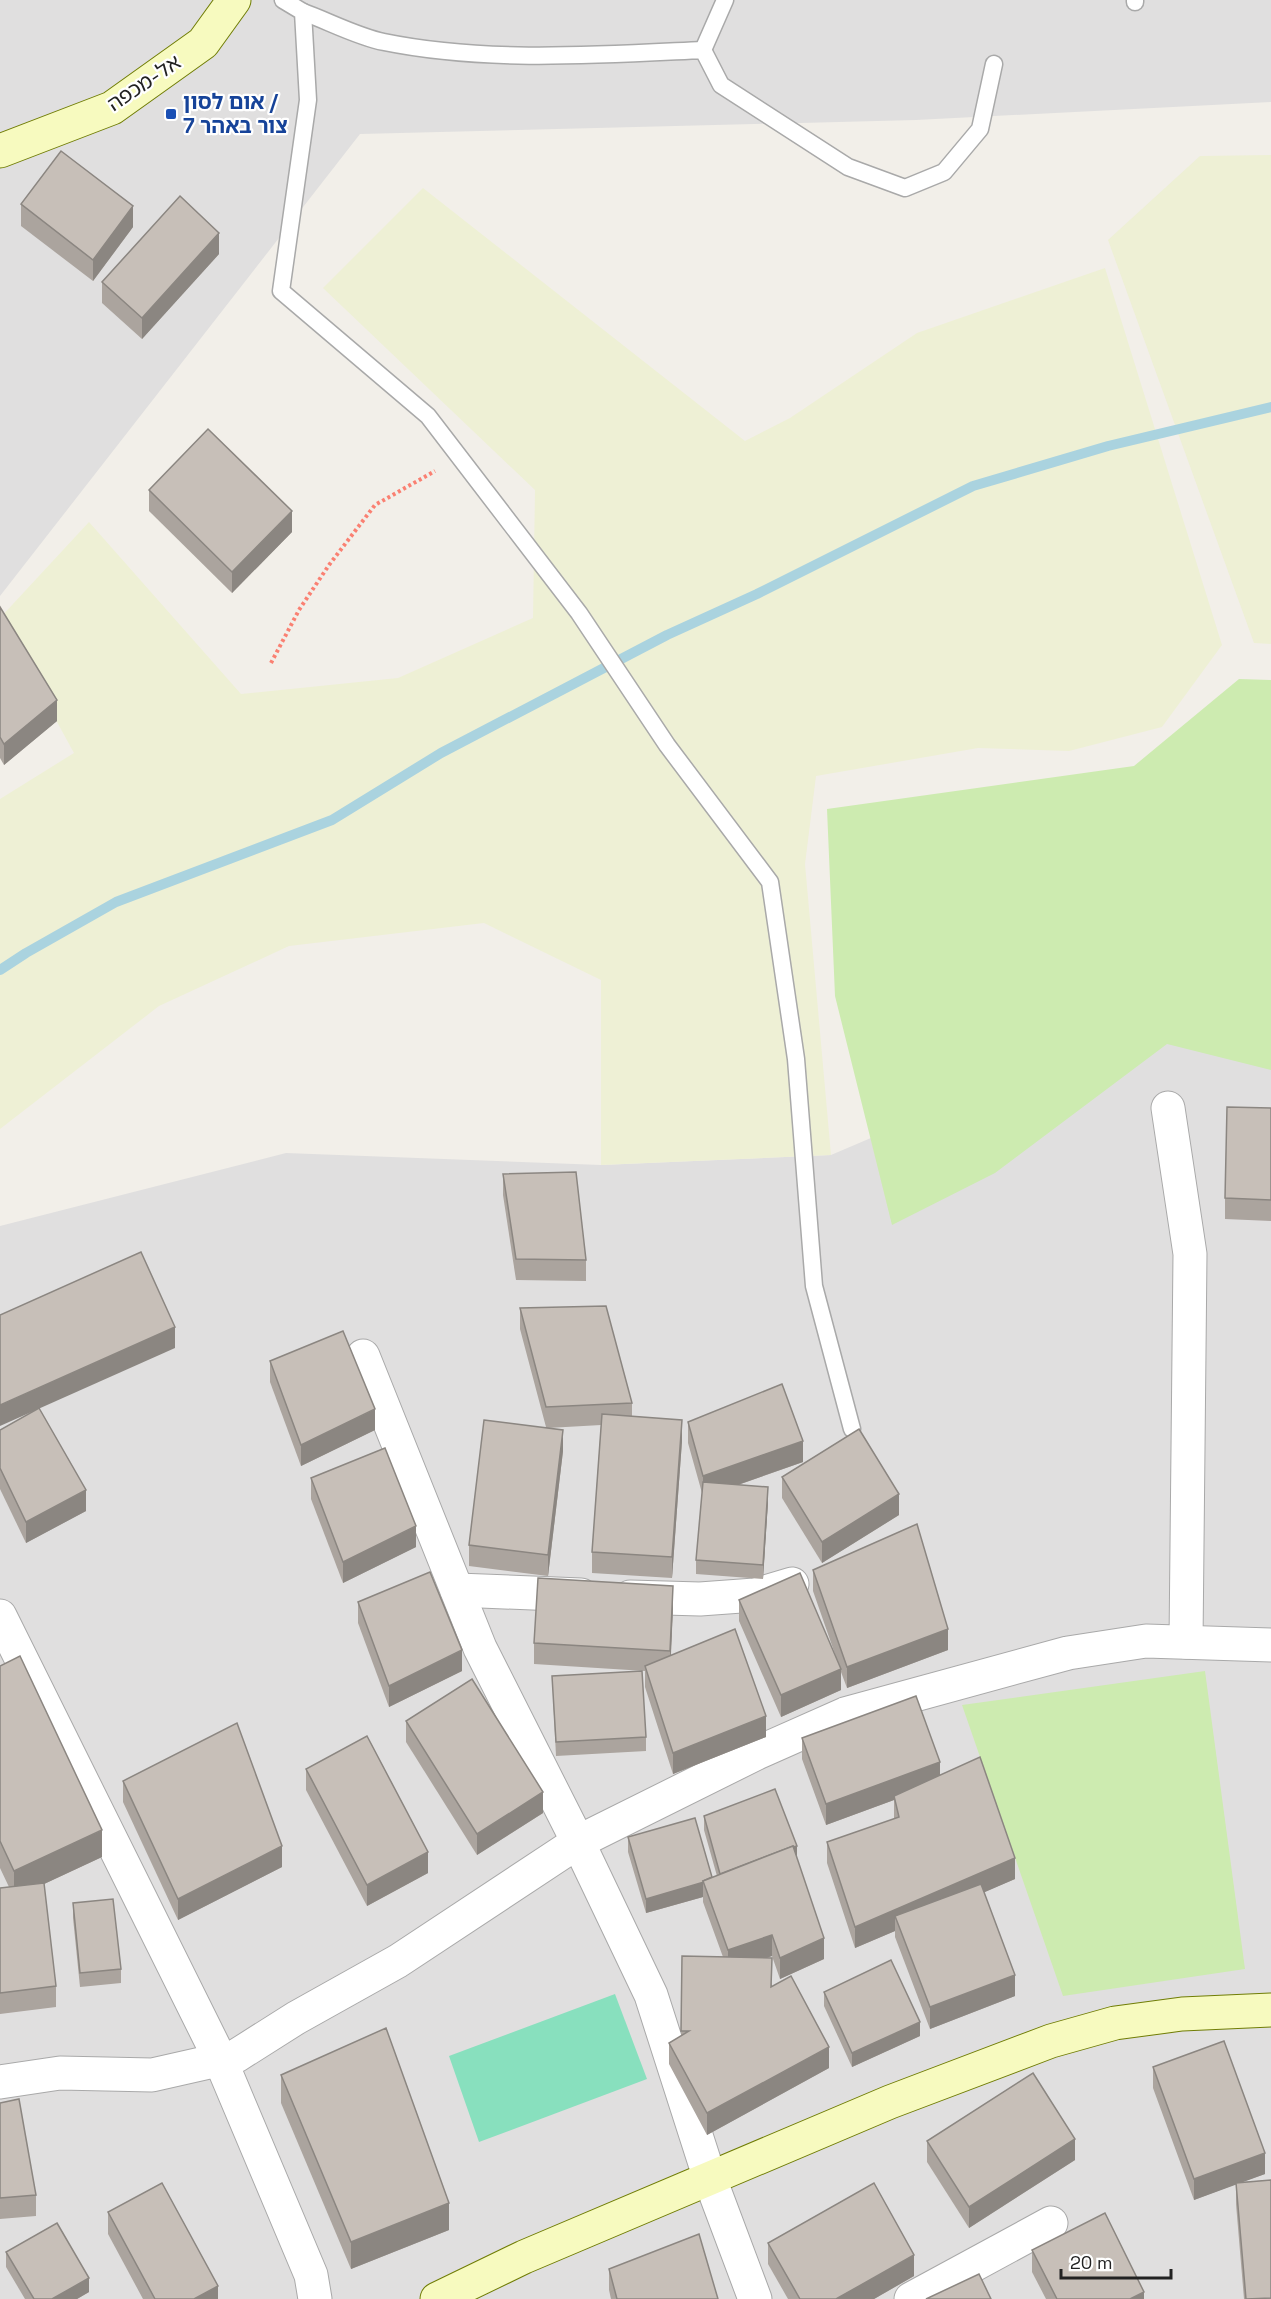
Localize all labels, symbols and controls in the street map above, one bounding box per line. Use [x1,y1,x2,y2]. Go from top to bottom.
street label: אל-מכפה [102,48,186,117]
place label: אום לסון / צור באהר 7 [183,88,288,139]
marker: אום לסון / צור באהר 7 [164,107,178,121]
scale bar [1061,2242,1170,2280]
text: 20 m [1070,2251,1113,2274]

